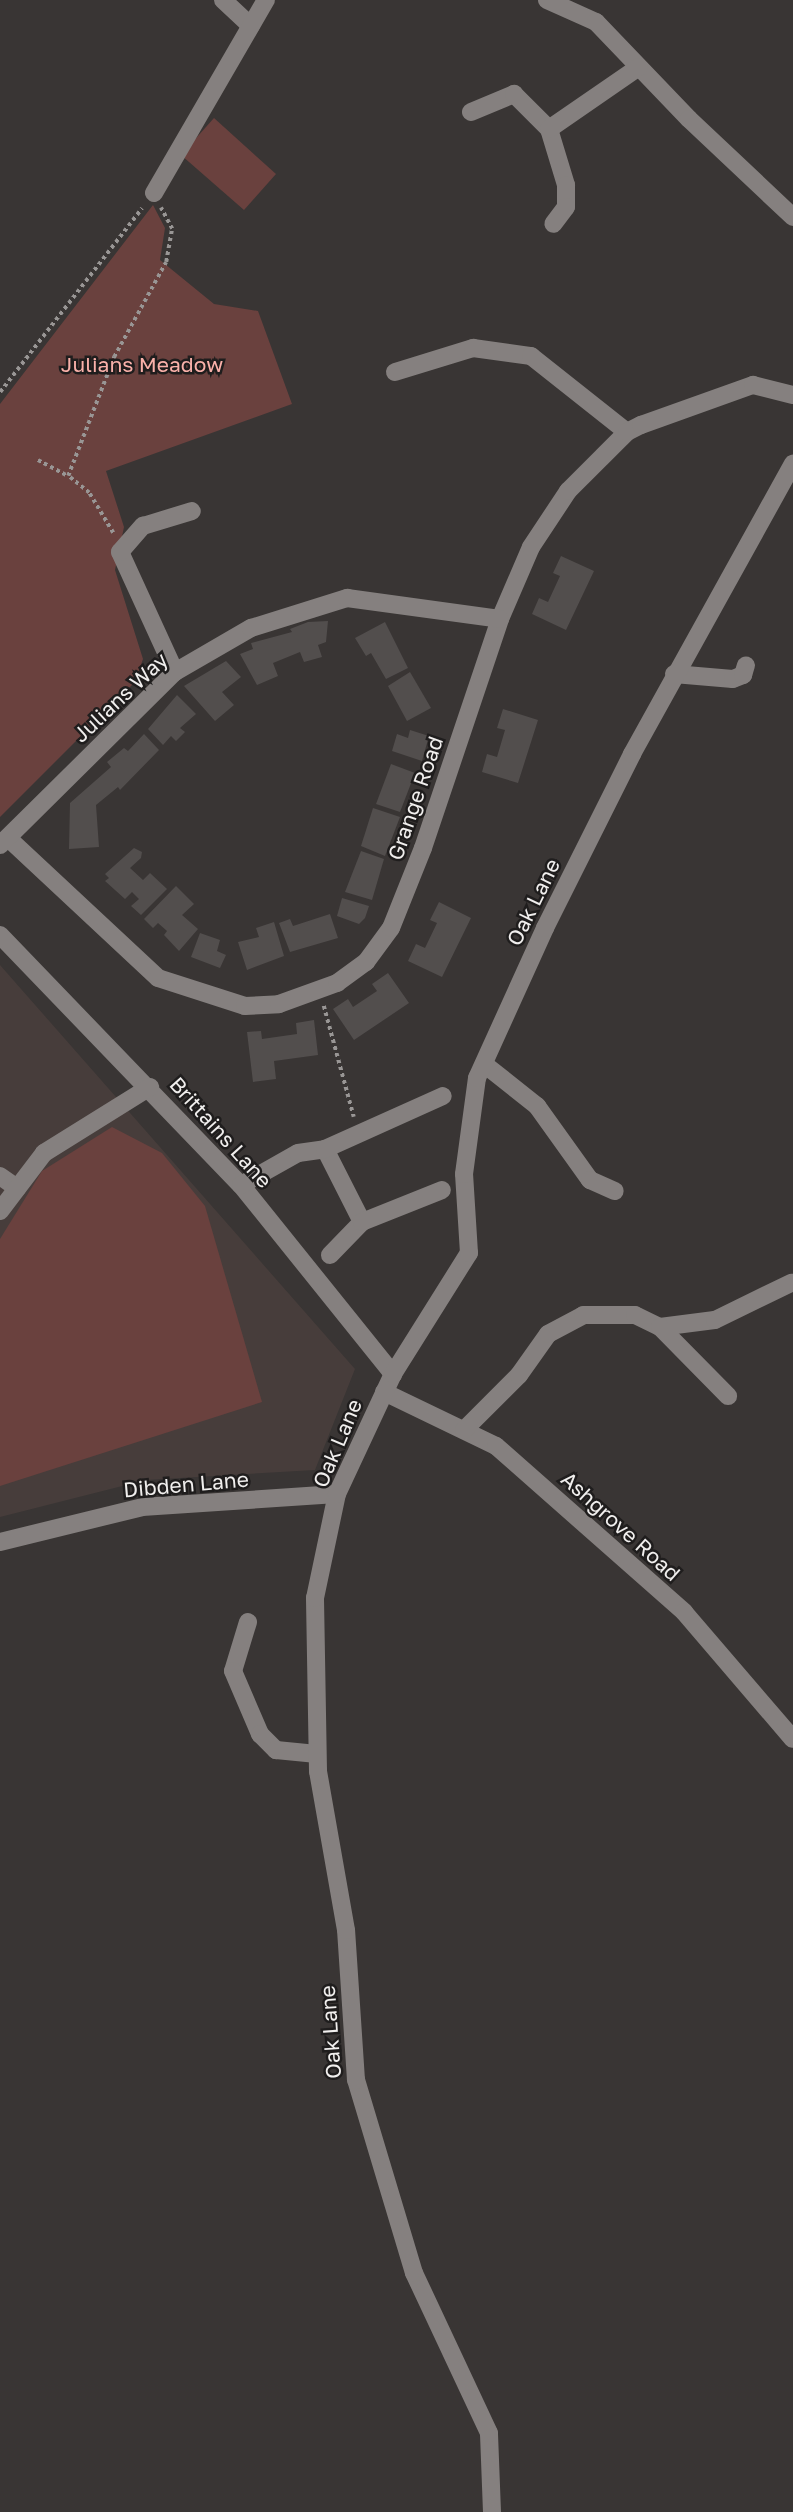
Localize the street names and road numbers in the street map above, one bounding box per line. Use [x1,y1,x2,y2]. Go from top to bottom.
street label: Julians Way [67,647,173,747]
street label: Grange Road [382,733,448,863]
street label: Oak Lane [501,854,565,950]
street label: Brittains Lane [165,1071,277,1193]
street label: Oak Lane [307,1395,367,1491]
street label: Dibden Lane [122,1466,250,1502]
street label: Ashgrove Road [556,1466,686,1586]
street label: Oak Lane [314,1984,346,2080]

